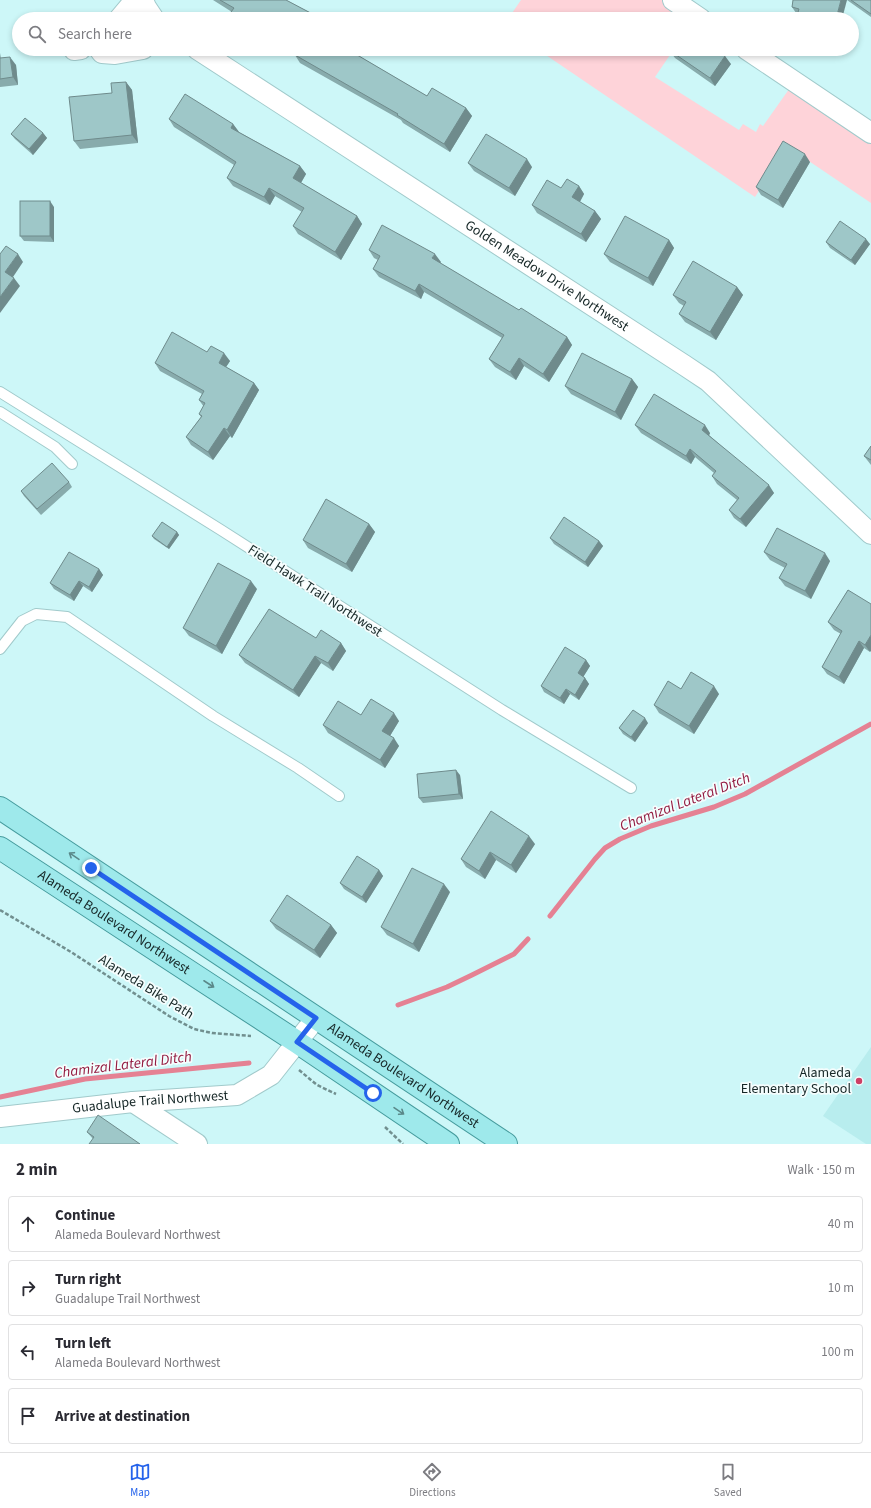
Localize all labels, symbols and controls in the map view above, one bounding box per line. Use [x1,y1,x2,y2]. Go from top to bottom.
search box [12,12,859,56]
icon: search [26,23,48,45]
text: Search here [58,24,132,45]
street label: Golden Meadow Drive Northwest [461,215,633,337]
street label: Field Hawk Trail Northwest [244,540,386,642]
water label: Chamizal Lateral Ditch [617,767,753,837]
one-way arrow [69,852,80,860]
route end [82,859,100,877]
street label: Alameda Boulevard Northwest [34,865,194,980]
street label: Alameda Bike Path [94,950,198,1024]
one-way arrow [203,979,214,988]
street label: Alameda Boulevard Northwest [323,1018,483,1134]
water label: Chamizal Lateral Ditch [53,1046,193,1084]
place label: Alameda Elementary School [741,1063,851,1099]
marker: Alameda Elementary School [854,1076,864,1086]
route start [364,1084,382,1102]
street label: Guadalupe Trail Northwest [71,1086,229,1119]
one-way arrow [393,1107,404,1115]
text: 2 min [16,1158,57,1182]
text: Walk · 150 m [787,1161,855,1179]
text: Continue [55,1205,115,1226]
icon: ahead [17,1213,39,1235]
text: 40 m [828,1215,854,1233]
text: Alameda Boulevard Northwest [55,1226,220,1244]
text: Turn right [55,1269,121,1290]
icon: right [17,1277,39,1299]
text: 10 m [828,1279,854,1297]
text: Guadalupe Trail Northwest [55,1290,200,1308]
text: Turn left [55,1333,111,1354]
icon: left [17,1341,39,1363]
text: 100 m [821,1343,854,1361]
text: Alameda Boulevard Northwest [55,1354,220,1372]
icon: arrive [17,1405,39,1427]
text: Arrive at destination [55,1406,190,1427]
tab: Map [129,1461,151,1500]
tab: Directions [409,1461,456,1500]
tab: Saved [714,1461,742,1500]

